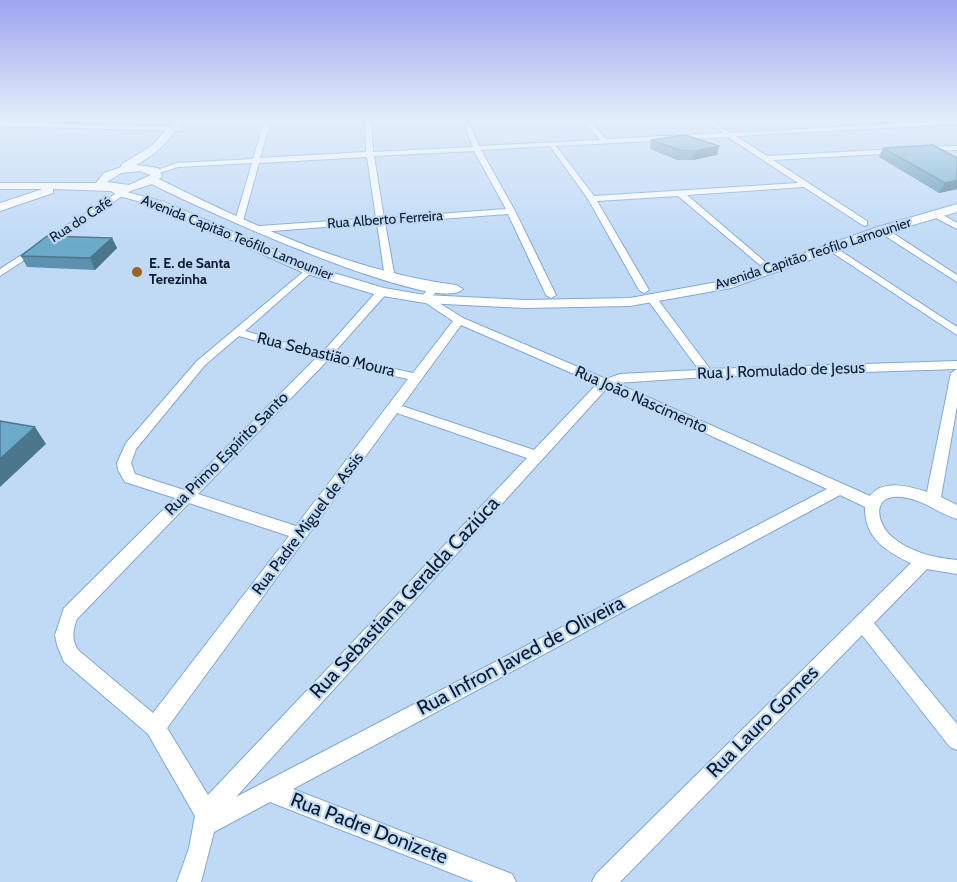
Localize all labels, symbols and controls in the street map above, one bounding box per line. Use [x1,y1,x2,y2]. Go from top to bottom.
street label: Avenida Capitão Teófilo Lamounier [139,192,335,284]
street label: Rua do Café [47,194,115,246]
street label: Rua Alberto Ferreira [327,208,443,232]
street label: Avenida Capitão Teófilo Lamounier [713,214,913,294]
place label: E. E. de Santa Terezinha [149,256,230,288]
marker: E. E. de Santa Terezinha [130,265,144,279]
street label: Rua Sebastião Moura [255,329,397,381]
street label: Rua J. Romulado de Jesus [697,358,865,384]
street label: Rua João Nascimento [572,362,710,438]
street label: Rua Primo Espírito Santo [161,388,293,520]
street label: Rua Padre Miguel de Assis [248,449,368,599]
street label: Rua Sebastiana Geralda Caziúca [305,492,505,704]
street label: Rua Infron Javed de Oliveira [413,591,629,721]
street label: Rua Lauro Gomes [702,661,824,783]
street label: Rua Padre Donizete [287,788,451,870]

